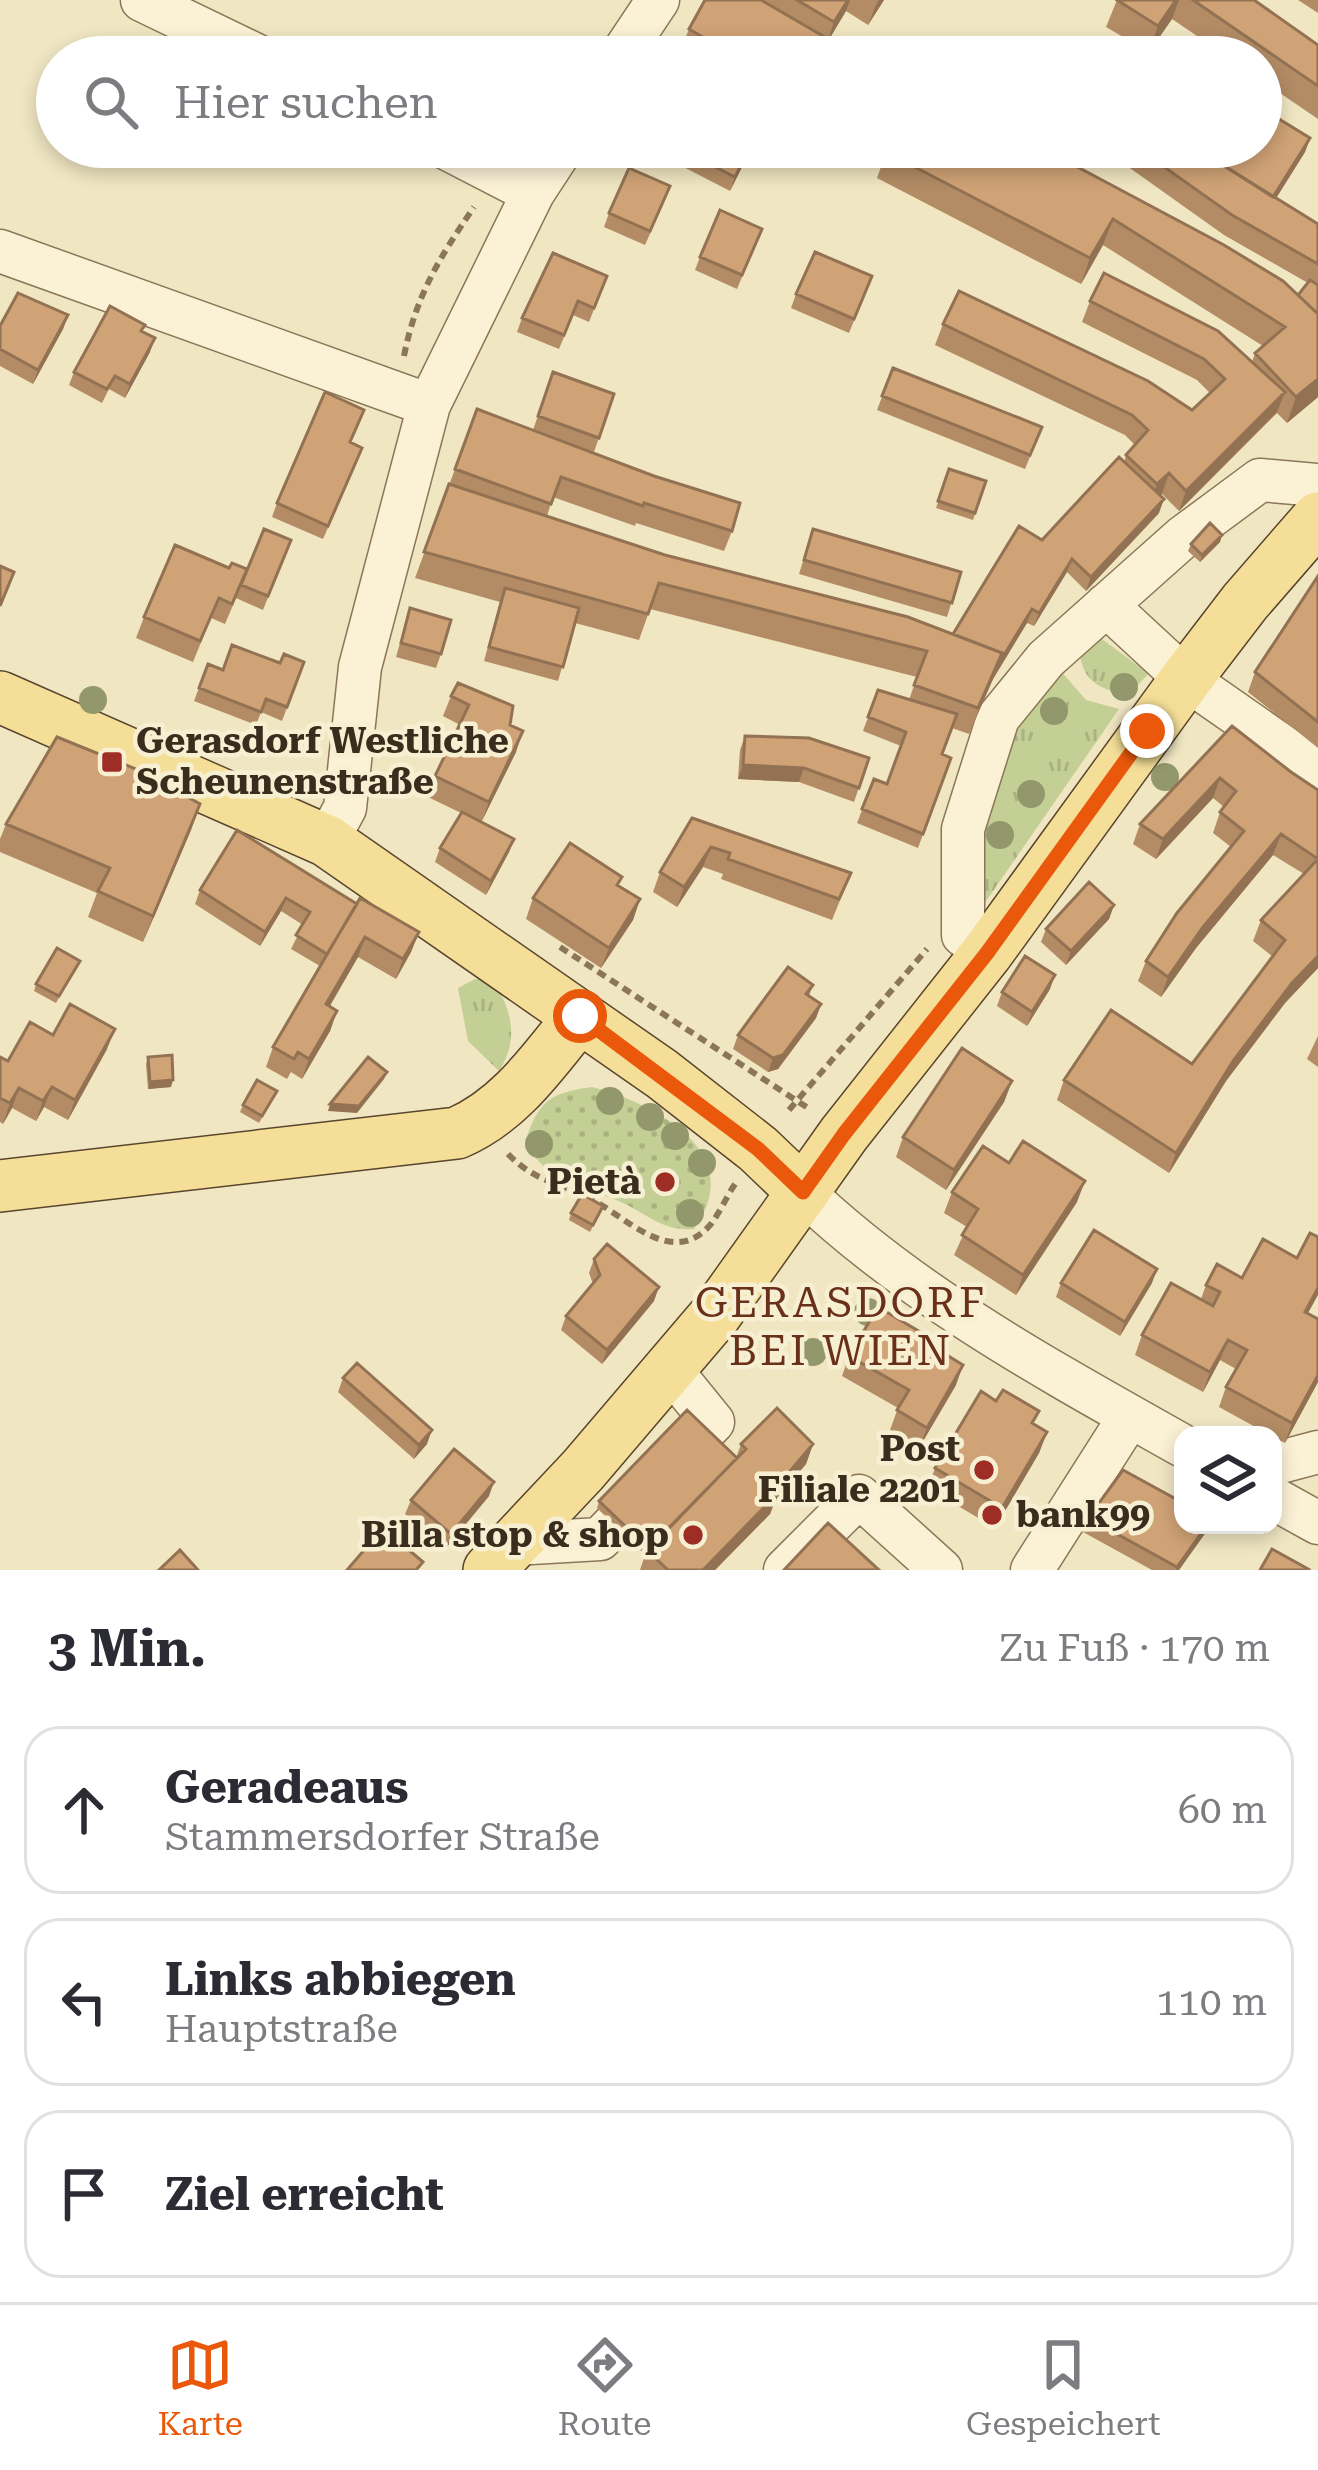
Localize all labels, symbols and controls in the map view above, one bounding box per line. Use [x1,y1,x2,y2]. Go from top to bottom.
search box [36,36,1282,168]
icon: search [78,69,144,135]
text: Hier suchen [174,76,438,129]
route end [1120,704,1174,758]
place label: Gerasdorf Westliche Scheunenstraße [136,720,509,803]
marker: Gerasdorf Westliche Scheunenstraße [99,749,125,775]
route start [553,989,607,1043]
place label: Pietà [547,1161,641,1203]
marker: Pietà [652,1169,678,1195]
district label: GERASDORF BEI WIEN [695,1278,987,1375]
map controls [1174,1426,1282,1534]
button: layers [1174,1426,1282,1534]
place label: Post Filiale 2201 [758,1428,960,1511]
marker: Post Filiale 2201 [971,1457,997,1483]
place label: bank99 [1016,1494,1150,1536]
marker: bank99 [979,1502,1005,1528]
place label: Billa stop & shop [361,1514,669,1556]
marker: Billa stop & shop [680,1522,706,1548]
text: 3 Min. [48,1619,206,1678]
text: Zu Fuß · 170 m [999,1625,1270,1671]
text: Geradeaus [165,1761,408,1814]
icon: ahead [51,1777,117,1843]
text: 60 m [1178,1787,1267,1833]
text: Stammersdorfer Straße [165,1814,600,1860]
text: Links abbiegen [165,1953,516,2006]
icon: left [51,1969,117,2035]
text: 110 m [1156,1979,1267,2025]
text: Hauptstraße [165,2006,398,2052]
icon: arrive [51,2161,117,2227]
text: Ziel erreicht [165,2168,444,2221]
tab: Karte [157,2332,243,2443]
tab: Route [558,2332,651,2443]
tab: Gespeichert [966,2332,1161,2443]

